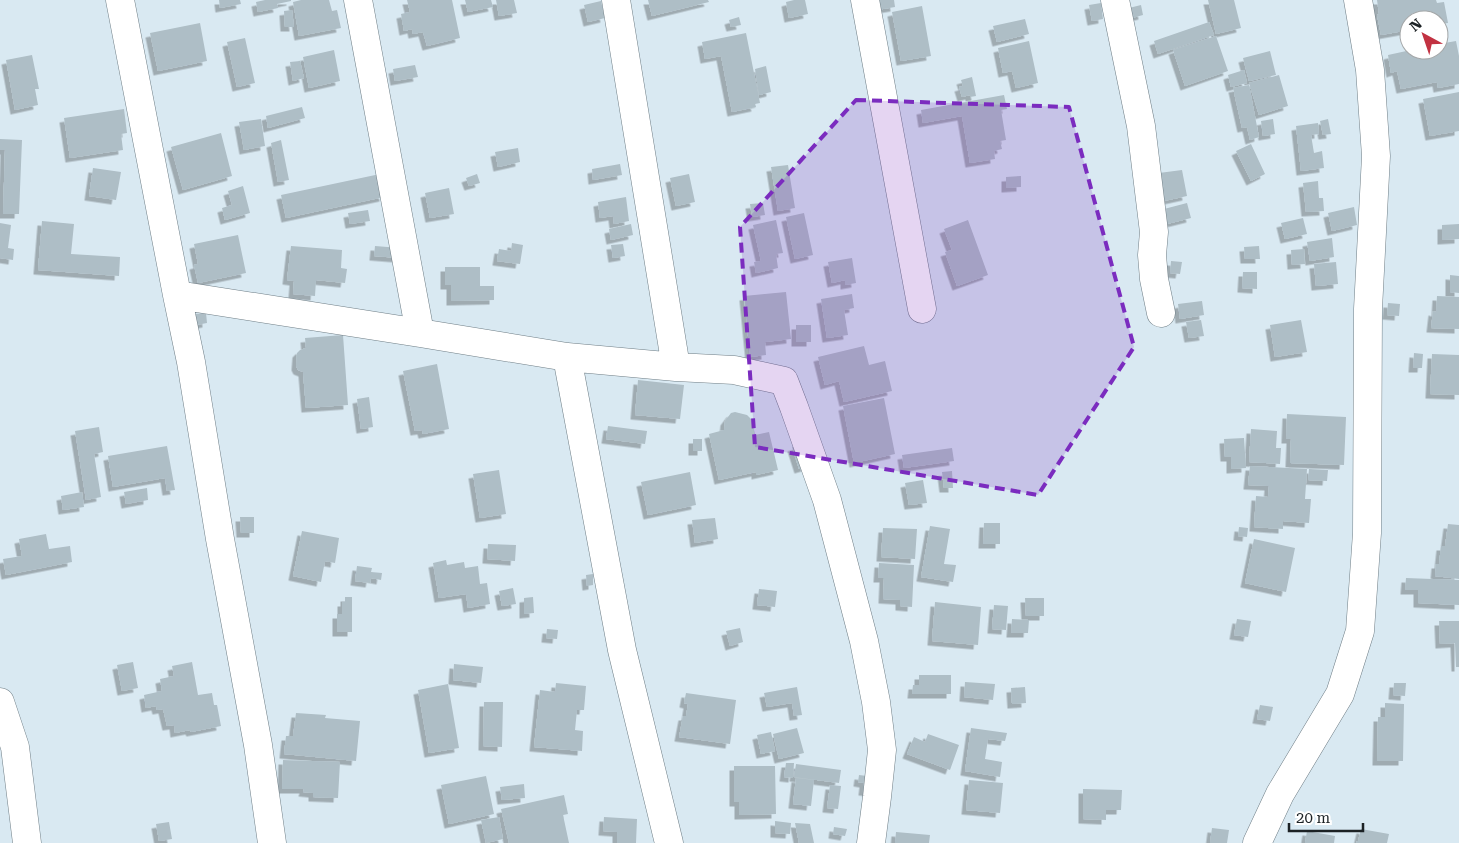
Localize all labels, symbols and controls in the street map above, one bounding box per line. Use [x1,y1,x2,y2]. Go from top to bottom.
north arrow [1399,10,1449,60]
text: N [1406,15,1425,35]
scale bar [1289,800,1363,832]
text: 20 m [1296,809,1331,827]

